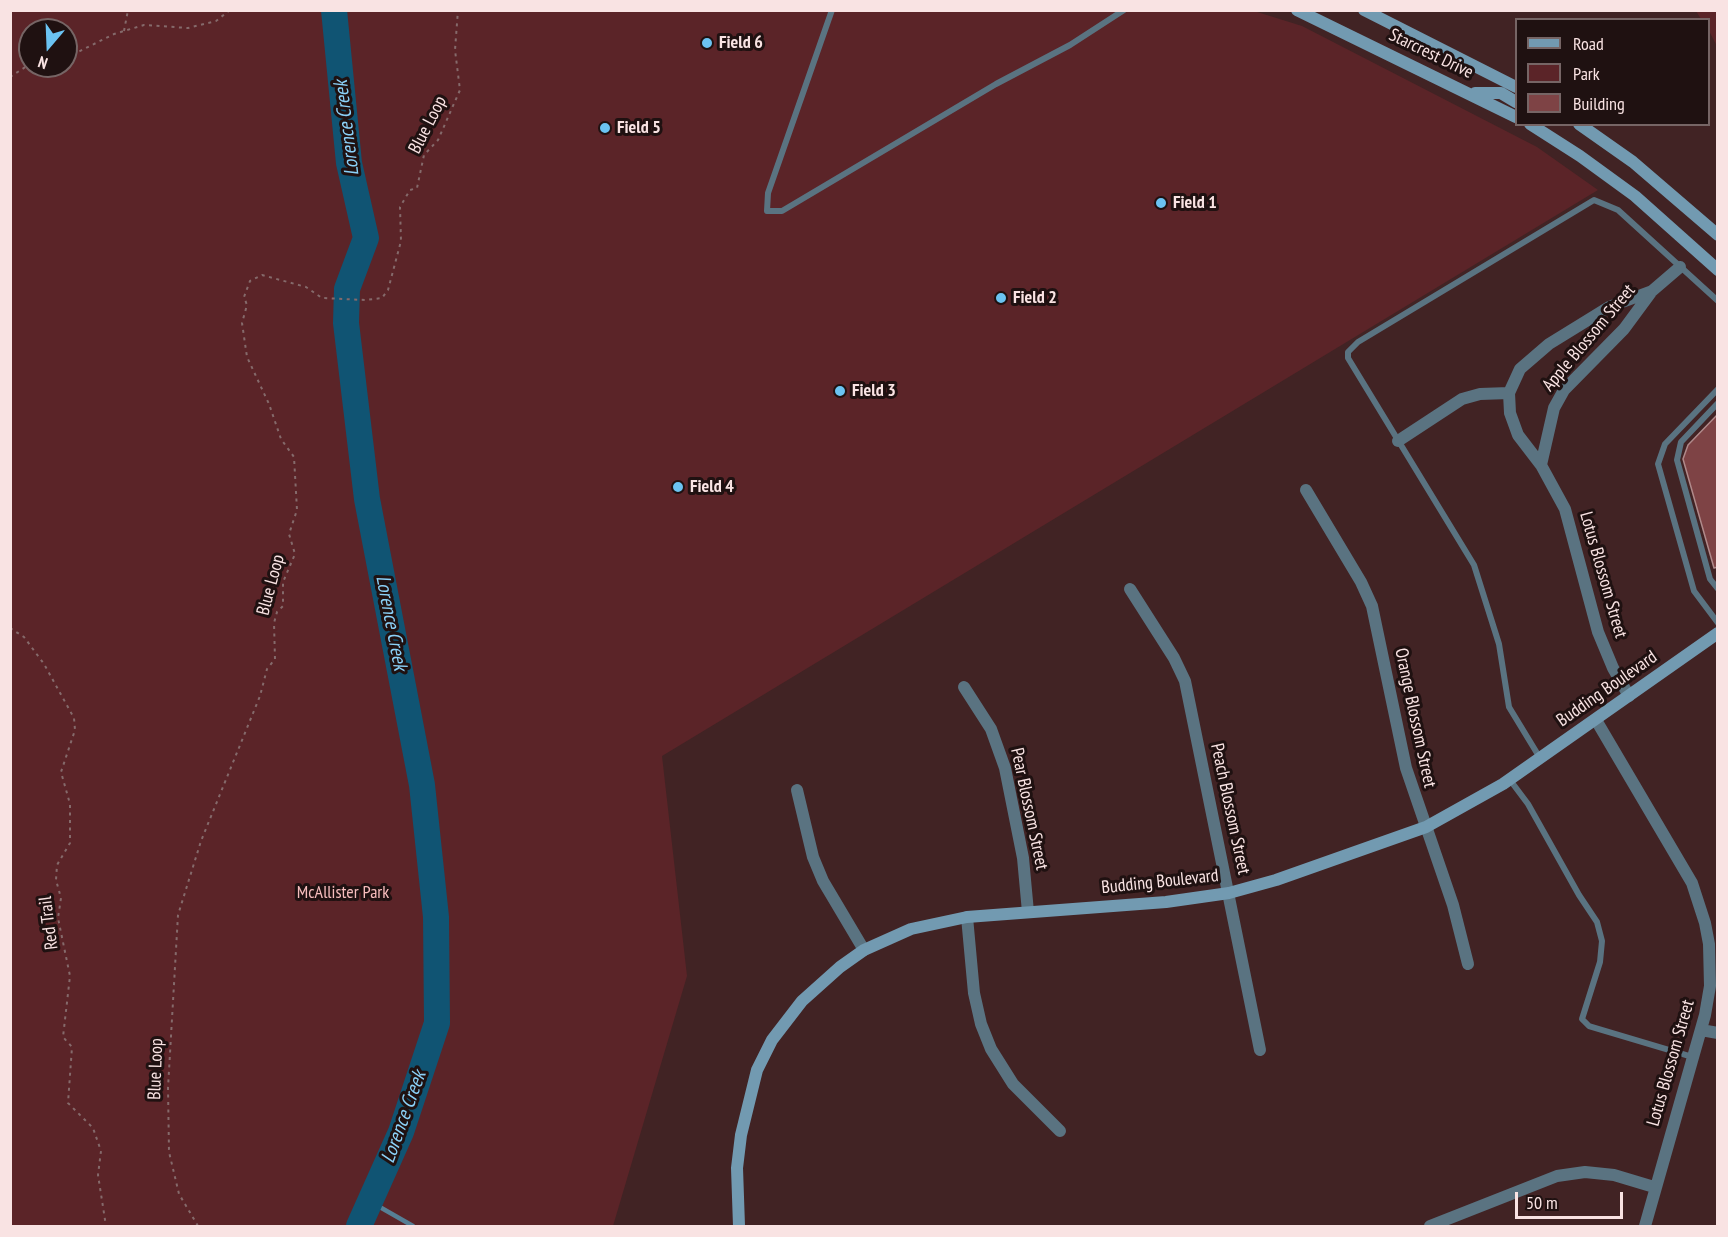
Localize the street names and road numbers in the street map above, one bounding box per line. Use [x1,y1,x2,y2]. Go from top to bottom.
street label: Starcrest Drive [1385,24,1477,84]
street label: Blue Loop [404,93,452,157]
street label: Apple Blossom Street [1538,280,1640,396]
street label: Lotus Blossom Street [1575,509,1631,641]
street label: Blue Loop [253,552,289,618]
street label: Orange Blossom Street [1390,646,1440,790]
street label: Budding Boulevard [1553,646,1661,732]
street label: Peach Blossom Street [1206,741,1254,877]
street label: Pear Blossom Street [1006,746,1052,872]
street label: Budding Boulevard [1100,865,1220,899]
street label: Red Trail [35,895,63,951]
street label: Lotus Blossom Street [1643,997,1699,1129]
street label: Blue Loop [144,1038,168,1100]

